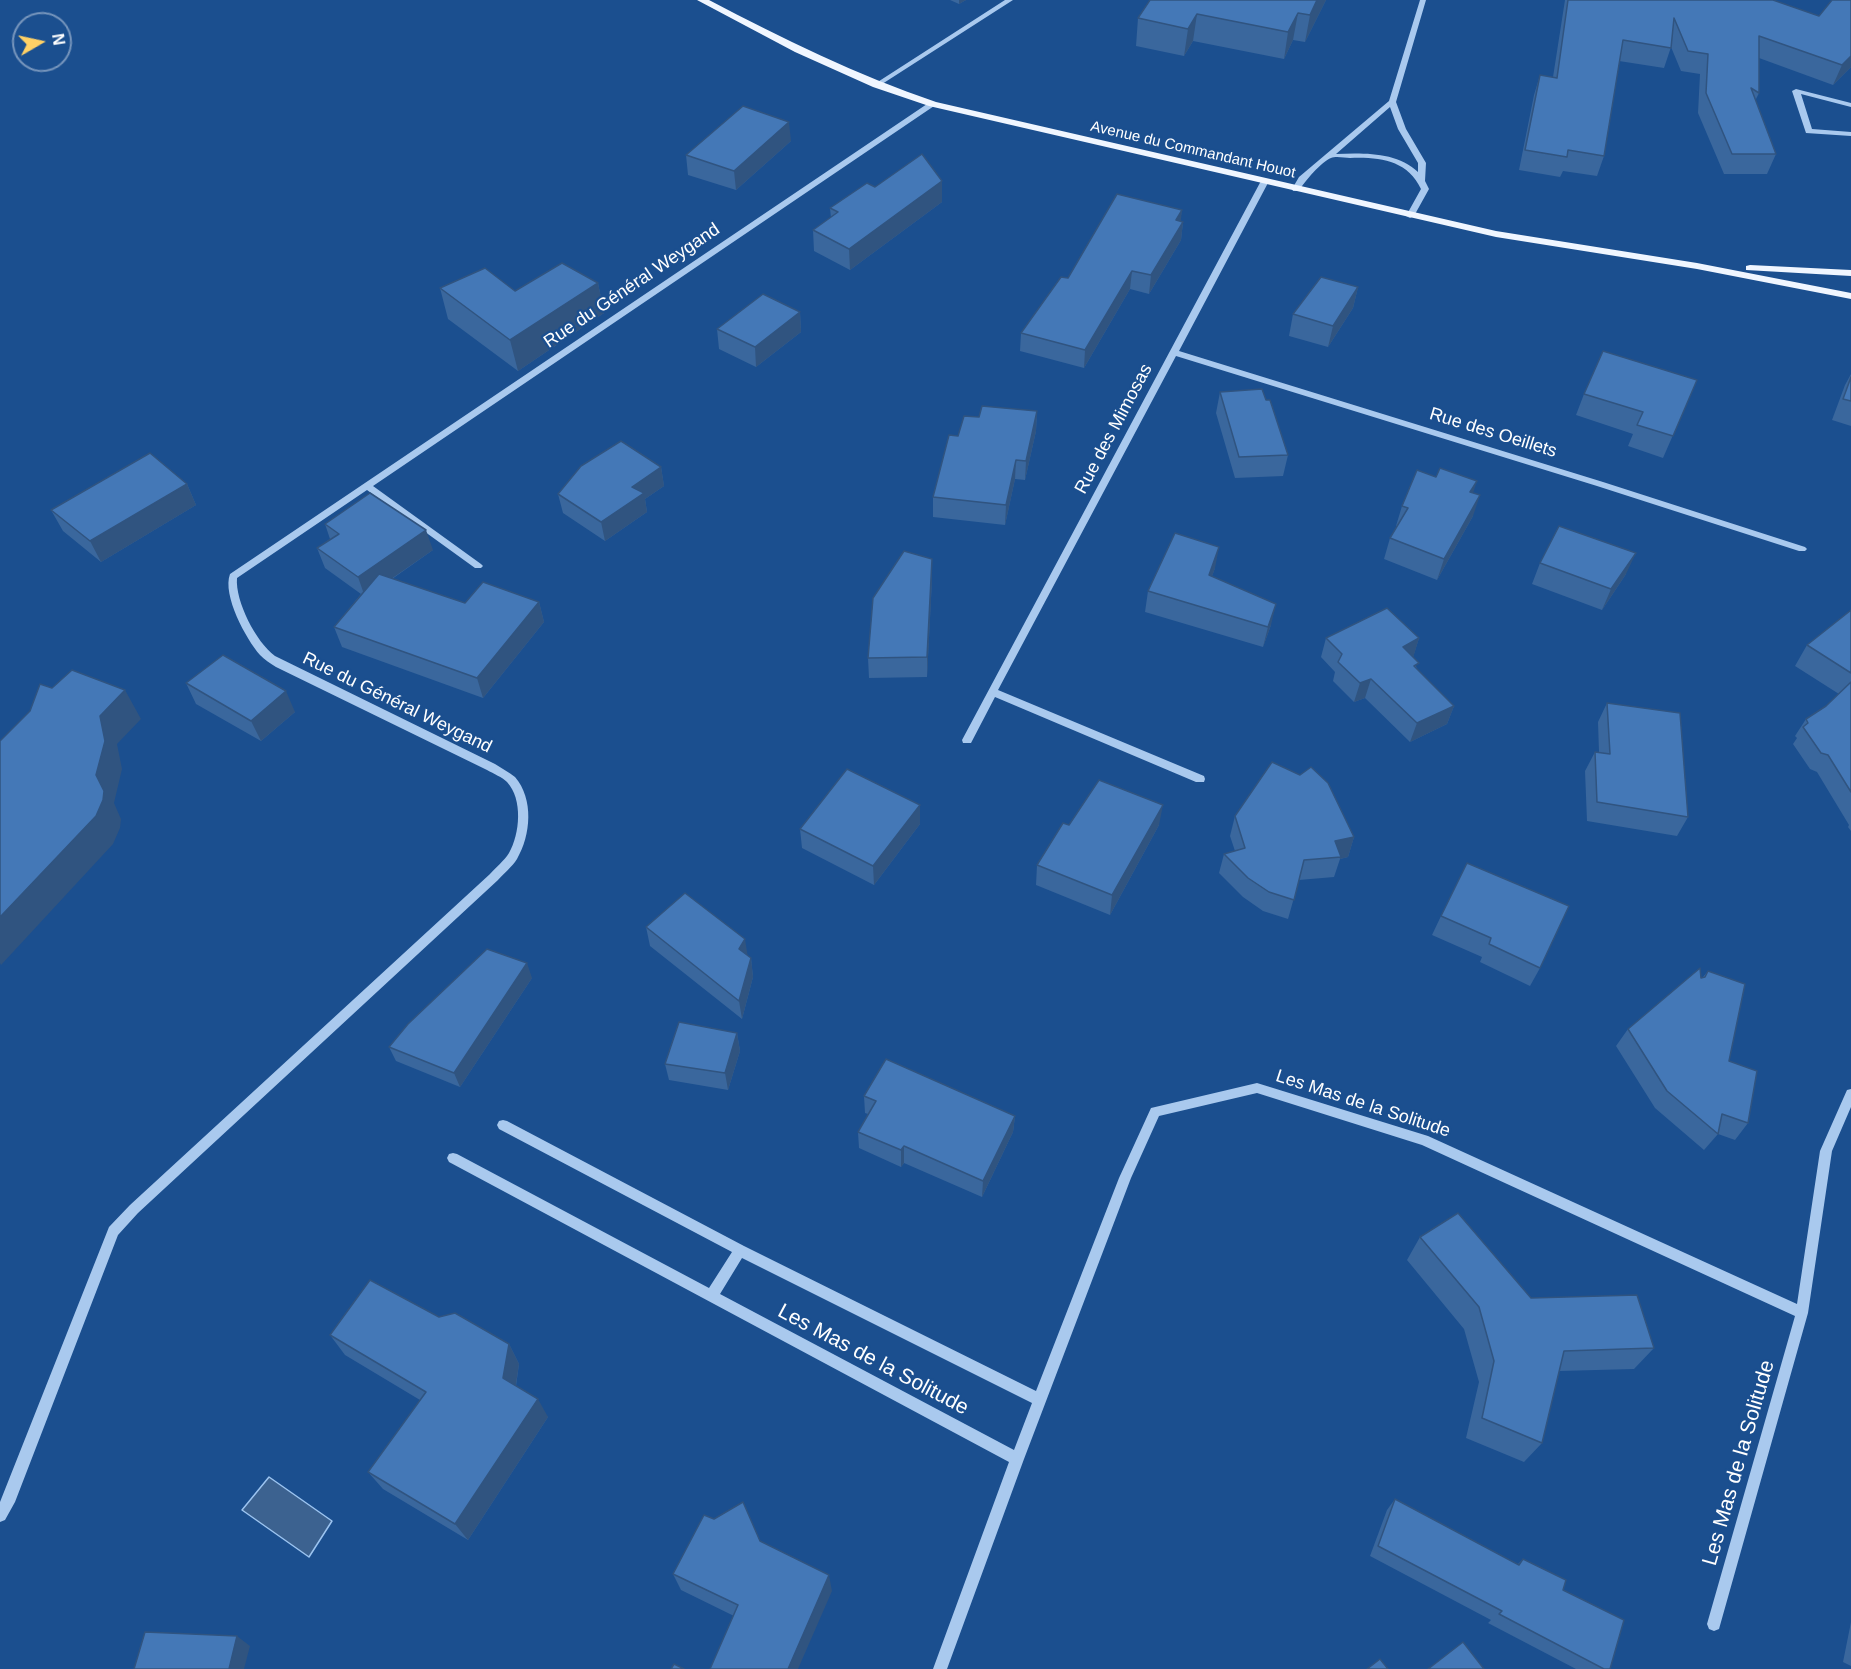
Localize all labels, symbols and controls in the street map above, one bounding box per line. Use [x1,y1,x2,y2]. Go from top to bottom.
north arrow [12,12,72,72]
text: N [49,32,68,46]
street label: Avenue du Commandant Houot [1089,118,1297,182]
street label: Rue du Général Weygand [540,219,724,353]
street label: Rue des Mimosas [1071,360,1157,498]
street label: Rue des Oeillets [1427,403,1559,463]
street label: Rue du Général Weygand [299,648,495,758]
street label: Les Mas de la Solitude [1273,1066,1453,1142]
street label: Les Mas de la Solitude [773,1299,973,1421]
street label: Les Mas de la Solitude [1698,1357,1780,1569]

